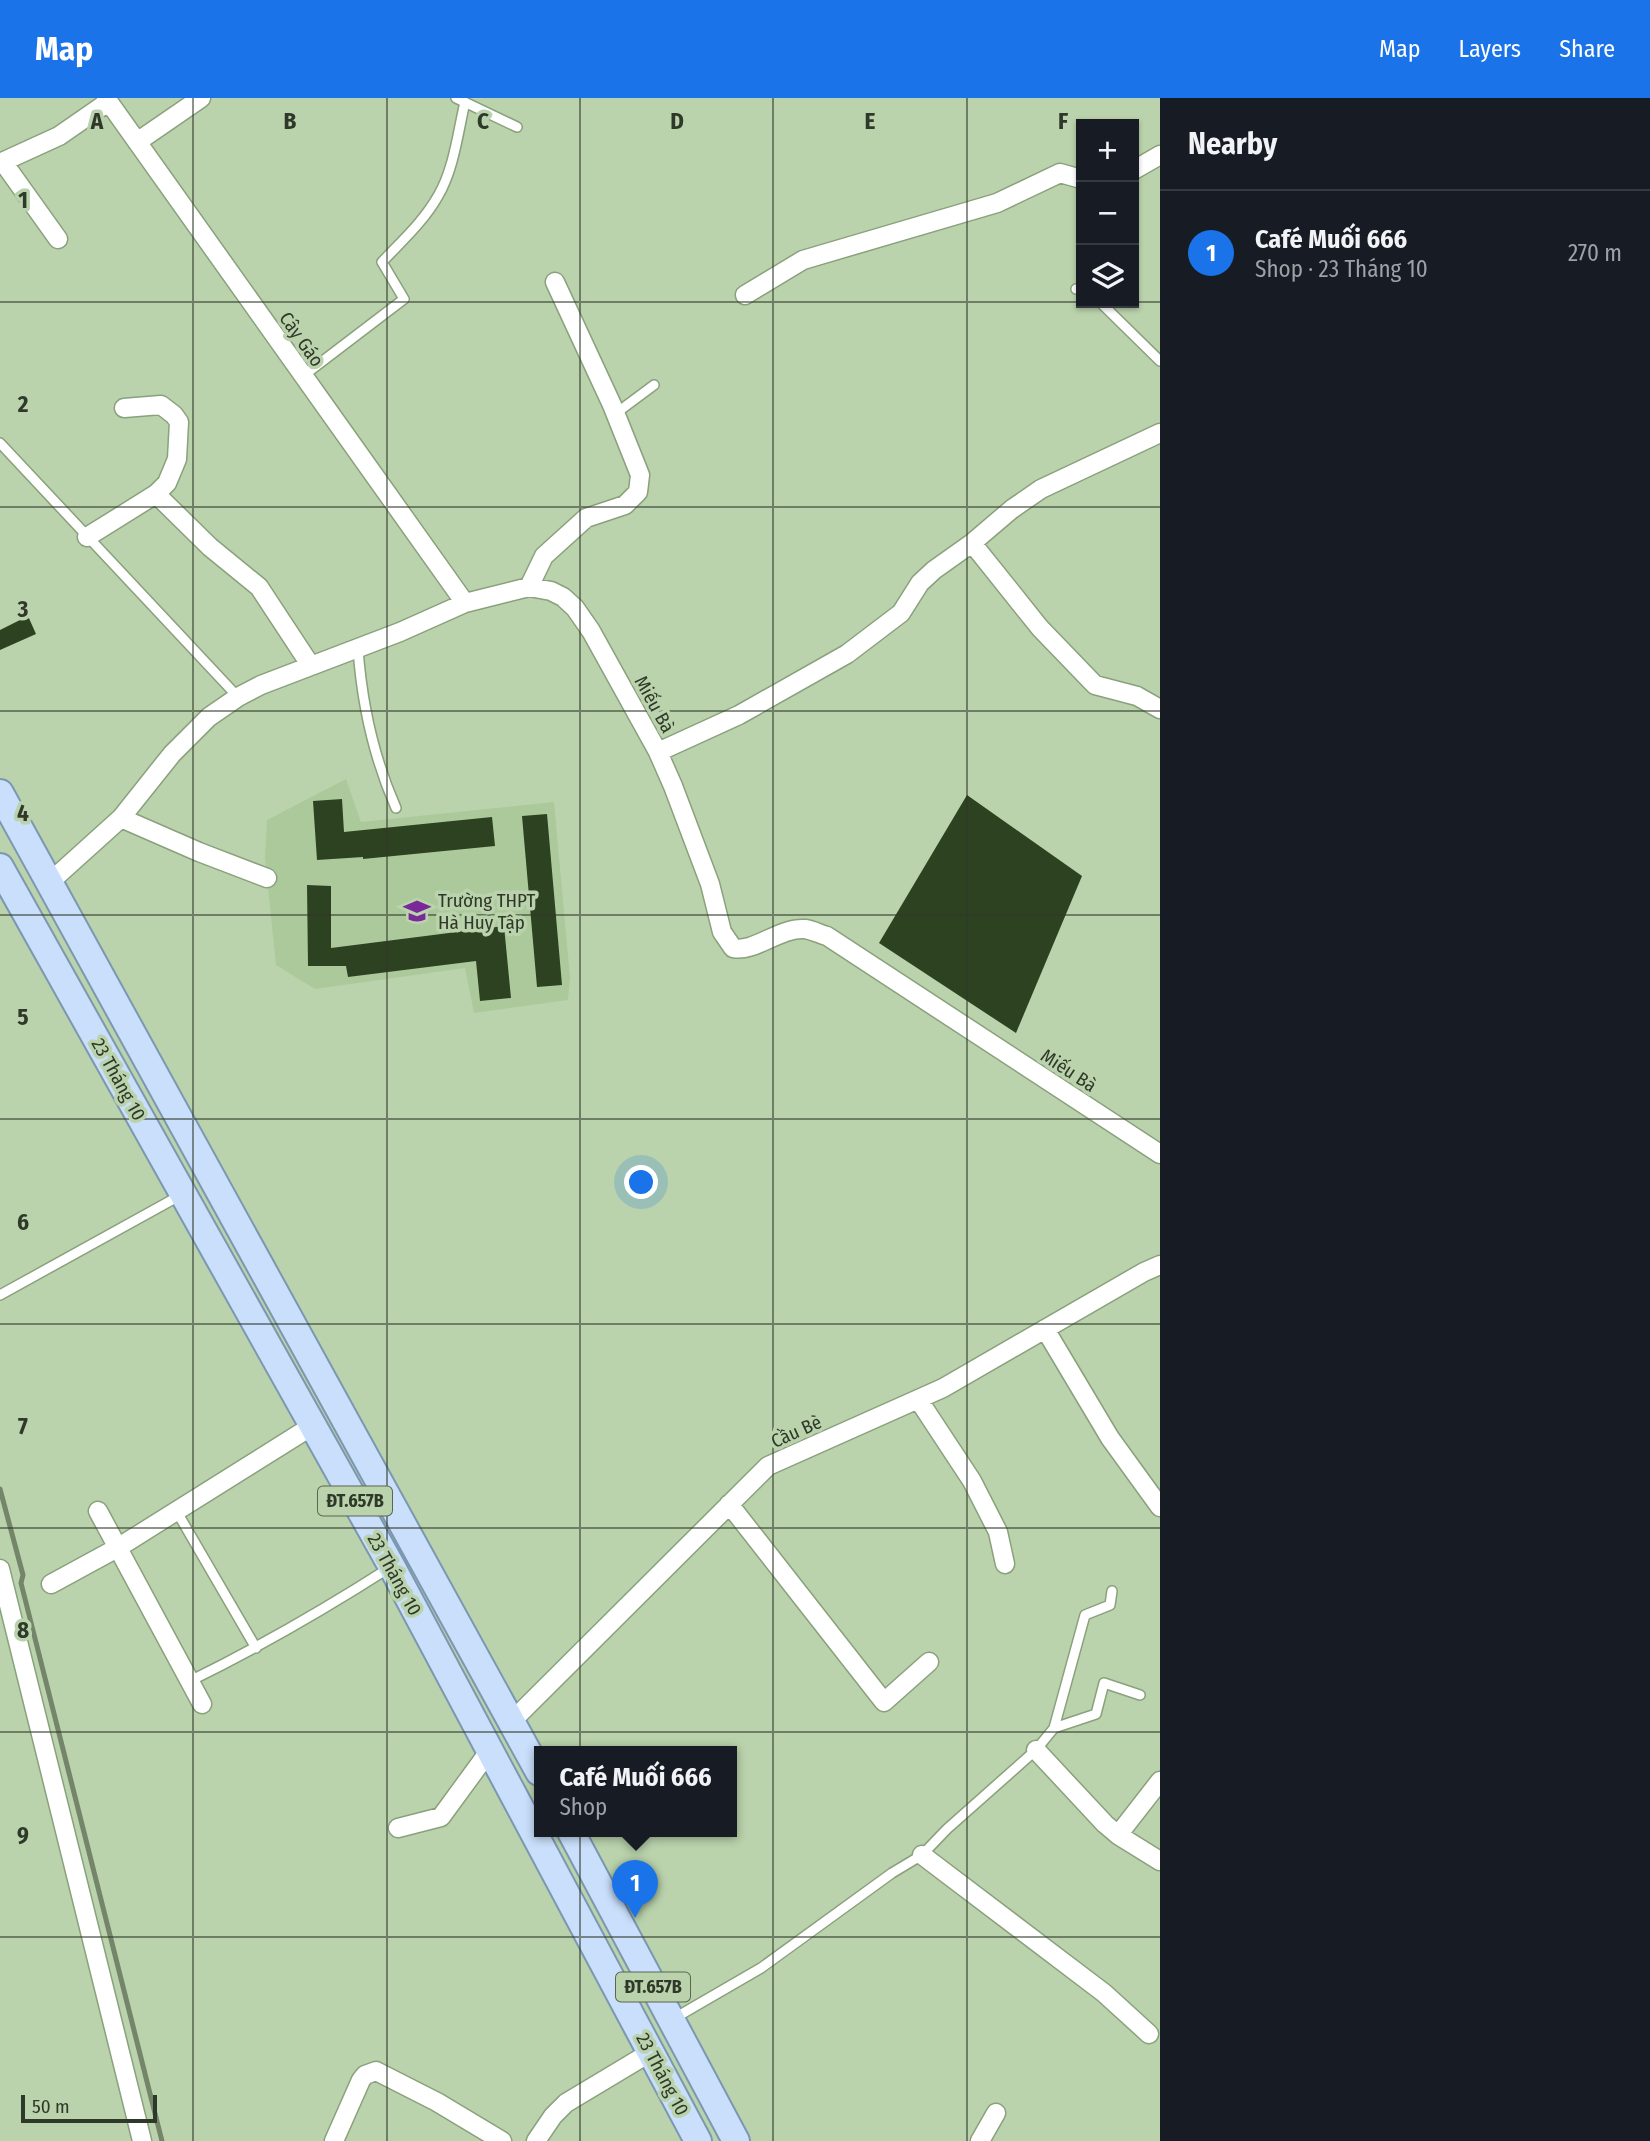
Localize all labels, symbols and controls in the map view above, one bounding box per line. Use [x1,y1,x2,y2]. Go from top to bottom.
text: Map [35,29,93,69]
text: Map [1379,35,1421,63]
text: Layers [1459,35,1521,63]
text: Share [1559,35,1615,63]
text: A [90,107,104,135]
text: B [284,107,297,135]
text: C [477,107,489,135]
text: D [670,107,684,135]
text: E [865,107,876,135]
text: F [1058,107,1068,135]
map controls [1076,119,1139,308]
button: + [1076,119,1139,182]
text: Nearby [1188,126,1277,162]
button: − [1076,182,1139,245]
text: 1 [18,186,28,214]
text: Café Muối 666 [1255,224,1407,255]
text: 1 [1206,239,1216,267]
text: 270 m [1568,239,1622,267]
button: layers [1076,245,1139,308]
text: Shop · 23 Tháng 10 [1255,255,1428,283]
street label: Cây Gáo [274,307,329,371]
text: 2 [17,390,29,418]
text: 3 [17,595,29,623]
street label: Miếu Bà [630,672,680,737]
text: 4 [17,799,29,827]
place label: Trường THPT Hà Huy Tập [438,889,536,934]
school or university icon: Trường THPT Hà Huy Tập [402,896,432,926]
text: 5 [17,1003,29,1031]
street label: 23 Tháng 10 [87,1034,150,1124]
street label: Miếu Bà [1037,1044,1101,1097]
your location [624,1165,658,1199]
text: 6 [17,1208,29,1236]
street label: Cầu Bè [767,1410,825,1453]
text: 7 [18,1412,28,1440]
road number: ĐT.657B [318,1486,392,1516]
street label: 23 Tháng 10 [363,1529,426,1619]
text: 8 [17,1616,29,1644]
popup [534,1746,737,1837]
text: Café Muối 666 [559,1762,712,1793]
text: Shop [559,1793,607,1821]
text: 9 [17,1821,29,1849]
pin: 1 [612,1860,658,1918]
road number: ĐT.657B [616,1972,690,2001]
street label: 23 Tháng 10 [631,2029,694,2119]
scale bar [21,2092,158,2124]
text: 50 m [32,2095,70,2118]

